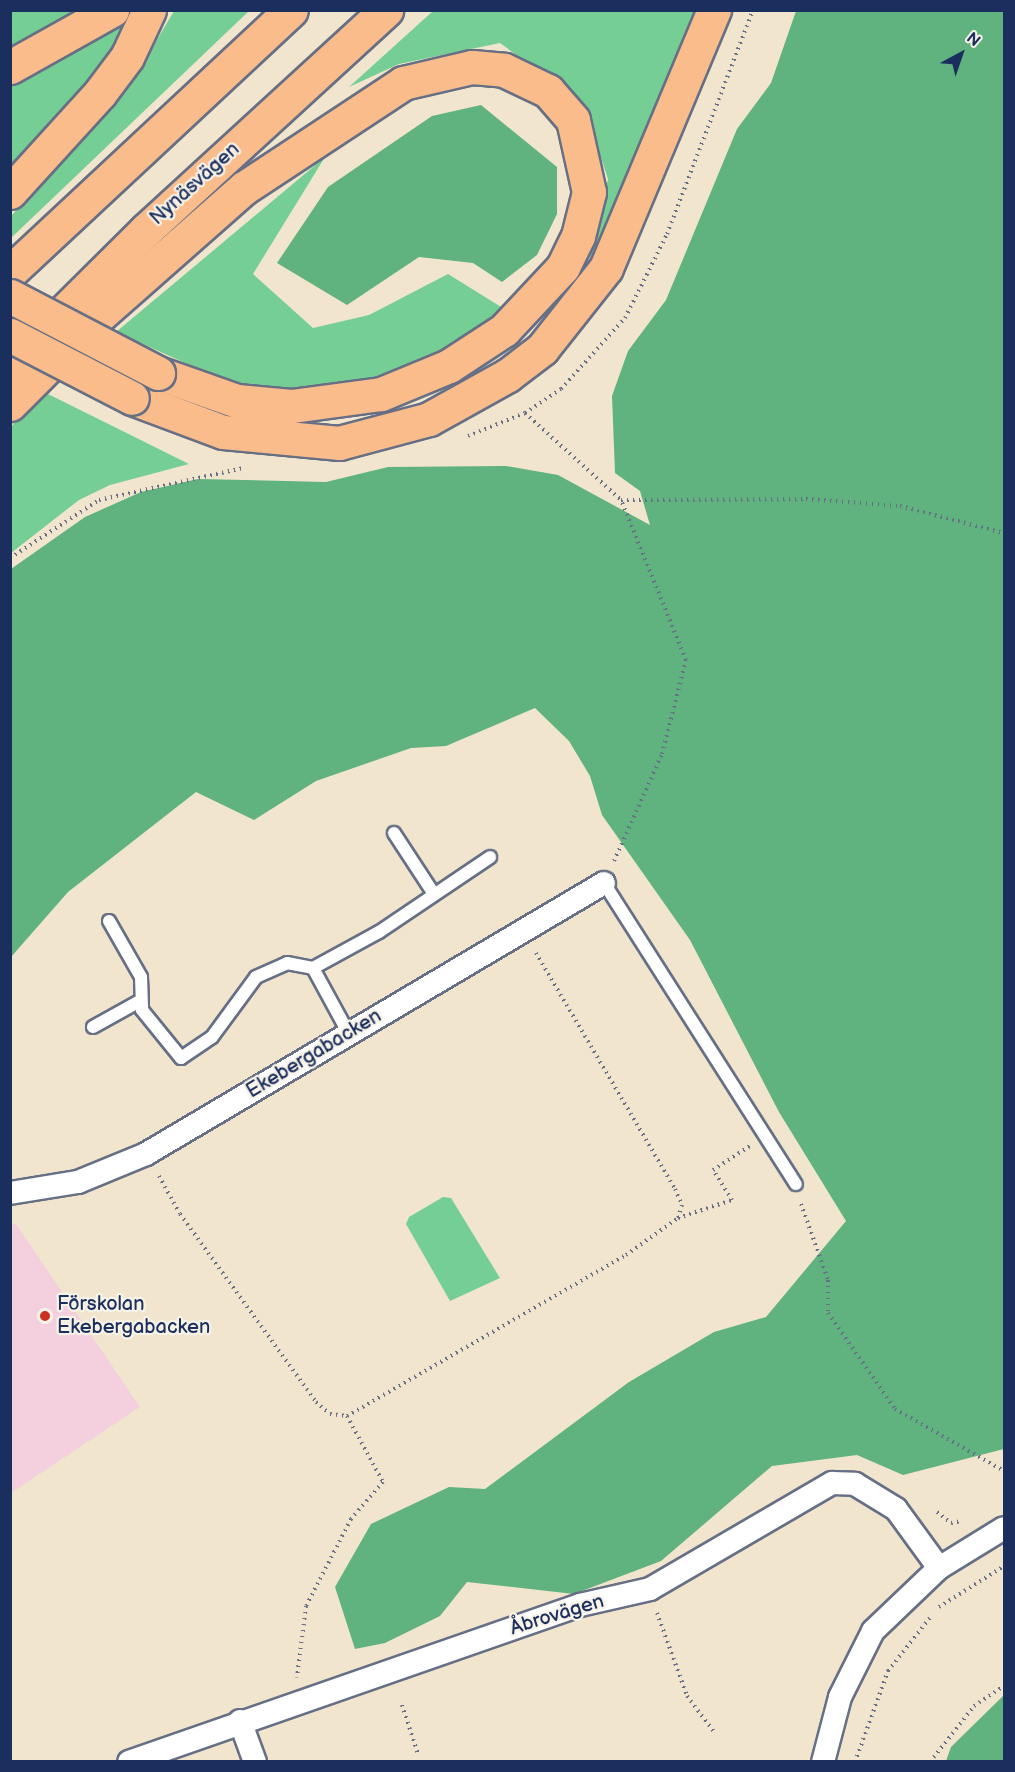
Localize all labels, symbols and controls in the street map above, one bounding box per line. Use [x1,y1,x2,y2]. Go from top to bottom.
north arrow [931,24,991,84]
text: N [962,29,984,51]
street label: Nynäsvägen [145,138,245,230]
street label: Ekebergabacken [242,1004,386,1104]
place label: Förskolan Ekebergabacken [57,1292,210,1339]
marker: Förskolan Ekebergabacken [38,1309,52,1323]
street label: Åbrovägen [507,1589,607,1641]

